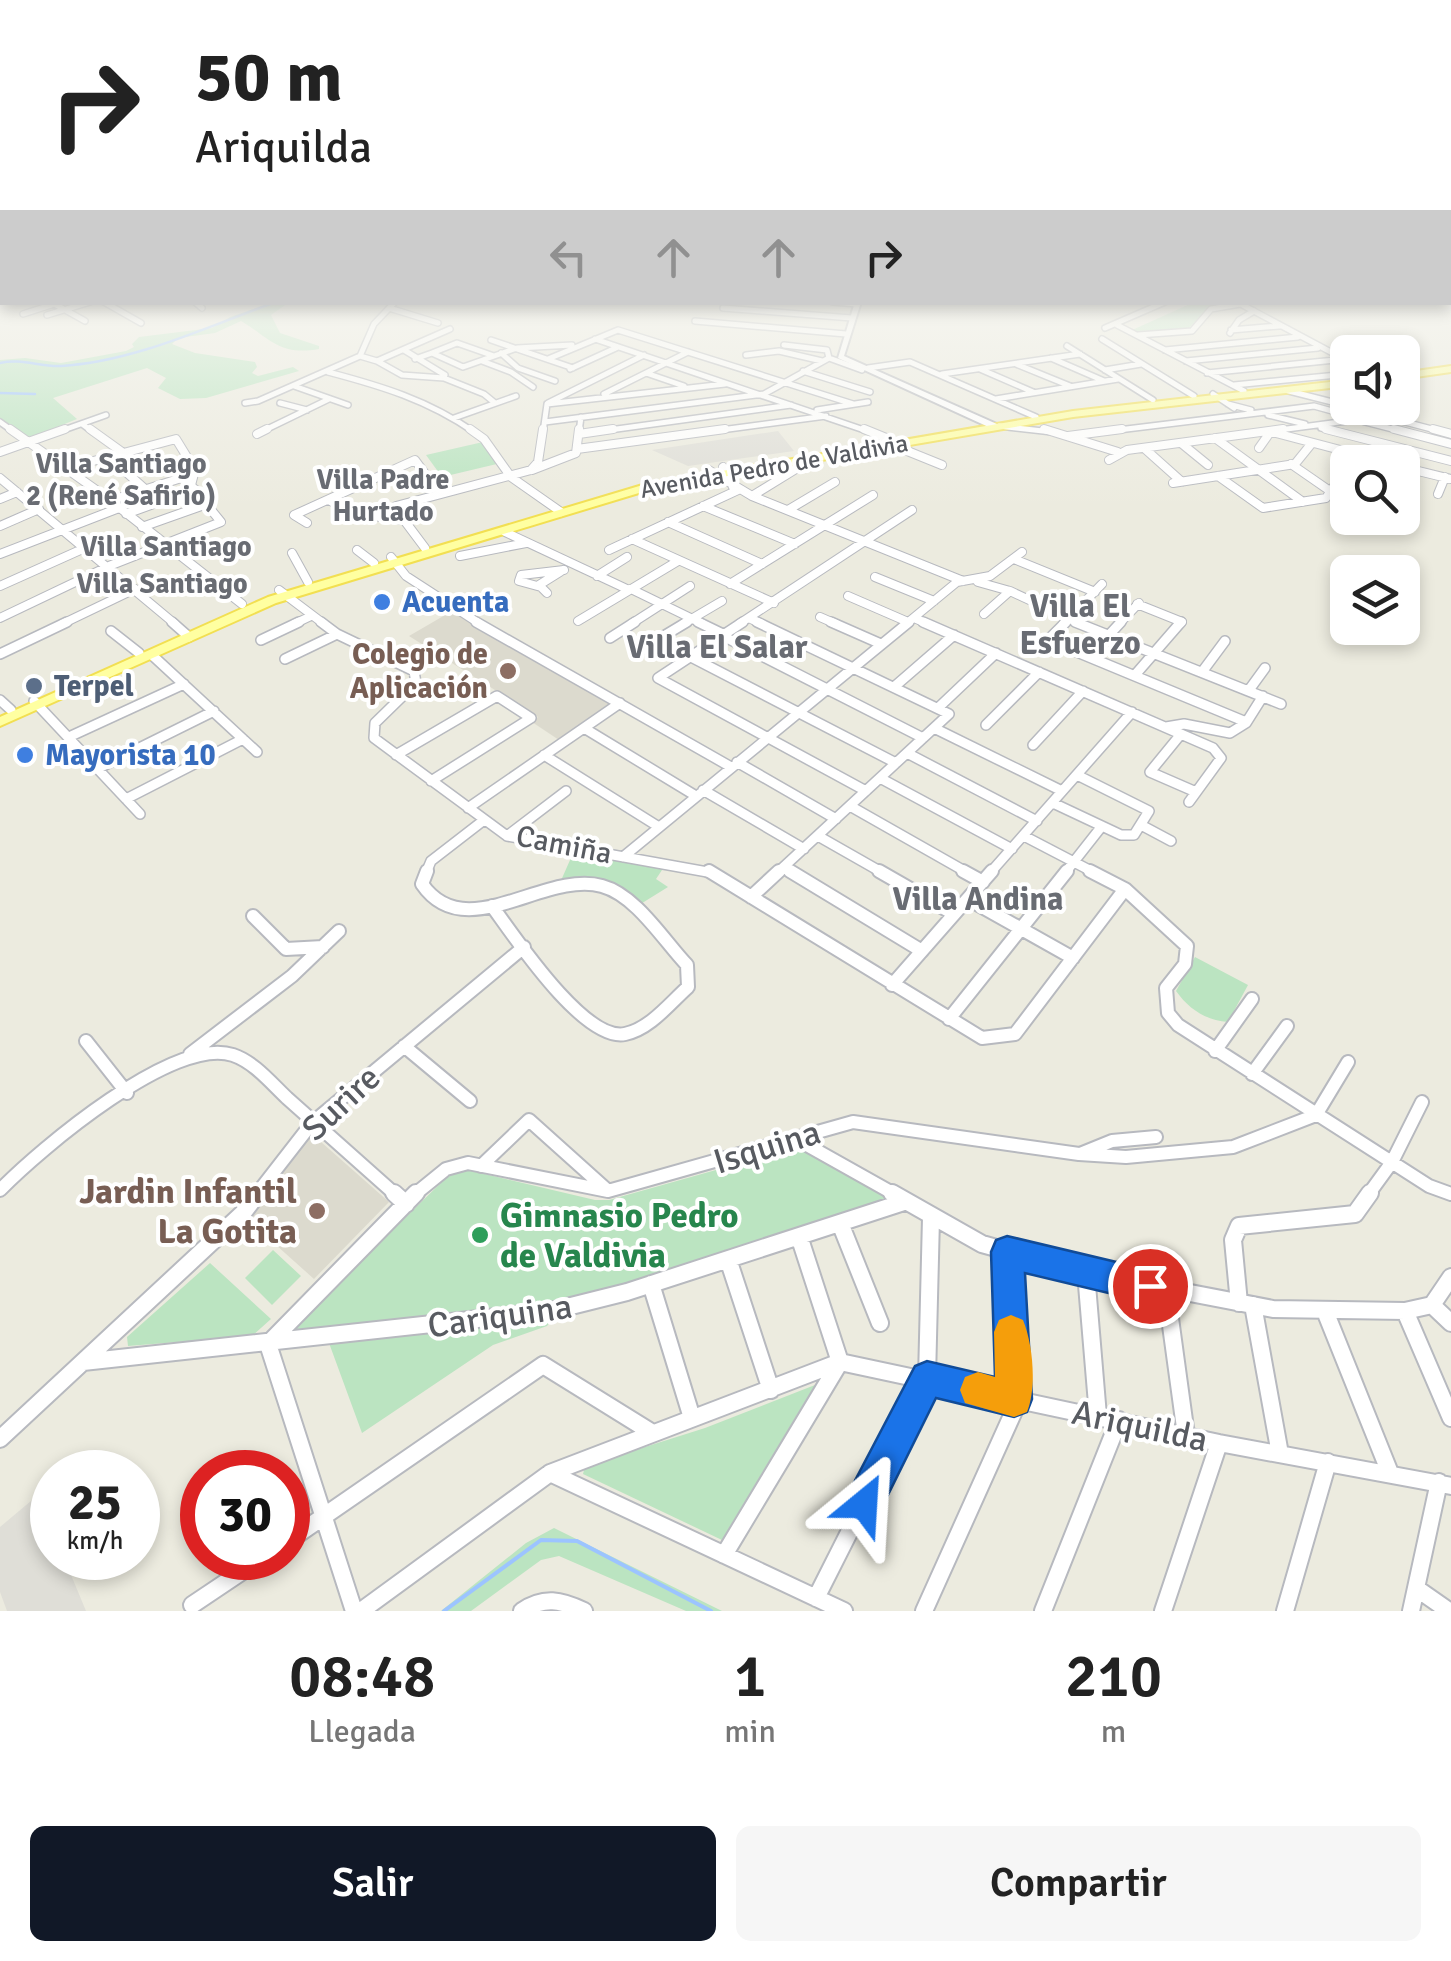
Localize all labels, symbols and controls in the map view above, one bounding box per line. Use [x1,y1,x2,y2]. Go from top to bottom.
text: 50 m [195,34,343,120]
icon: right [30,40,160,170]
text: Ariquilda [195,120,372,175]
icon: left [541,230,596,285]
icon: ahead [646,230,701,285]
icon: ahead [751,230,806,285]
icon: right [856,230,911,285]
map controls [1330,335,1420,645]
button: sound [1330,335,1420,425]
street label: Avenida Pedro de Valdivia [638,427,910,505]
button: search [1330,445,1420,535]
district label: Villa Santiago 2 (René Safirio) [26,447,216,513]
district label: Villa Padre Hurtado [316,463,450,529]
district label: Villa Santiago [80,530,252,564]
button: layers [1330,555,1420,645]
district label: Villa Santiago [76,567,248,601]
place label: Acuenta [402,584,509,621]
district label: Villa El Esfuerzo [1019,587,1141,663]
marker: Acuenta [371,591,393,613]
district label: Villa El Salar [626,628,808,667]
place label: Colegio de Aplicación [350,636,488,707]
marker: Colegio de Aplicación [497,660,519,682]
place label: Terpel [54,668,134,705]
marker: Terpel [23,675,45,697]
place label: Mayorista 10 [45,737,216,774]
marker: Mayorista 10 [14,744,36,766]
street label: Camiña [513,818,615,872]
district label: Villa Andina [893,880,1063,919]
street label: Surire [293,1056,389,1150]
street label: Isquina [708,1110,826,1184]
place label: Jardin Infantil La Gotita [79,1170,297,1253]
place label: Gimnasio Pedro de Valdivia [500,1194,739,1277]
marker: Jardin Infantil La Gotita [306,1200,328,1222]
marker: Gimnasio Pedro de Valdivia [469,1224,491,1246]
pin [1108,1244,1193,1329]
icon: arrive [1123,1259,1178,1314]
street label: Cariquina [425,1285,575,1347]
street label: Ariquilda [1068,1391,1212,1461]
speed limit sign: 30 [180,1450,310,1580]
position arrow [812,1452,916,1556]
text: 25 [68,1472,122,1534]
text: km/h [67,1525,123,1556]
text: 08:48 [289,1640,435,1714]
text: 1 [734,1640,766,1714]
text: 210 [1065,1640,1162,1714]
text: Llegada [308,1712,416,1751]
text: min [724,1712,776,1751]
text: m [1101,1712,1126,1751]
button: Salir [30,1826,716,1941]
button: Compartir [736,1826,1421,1941]

